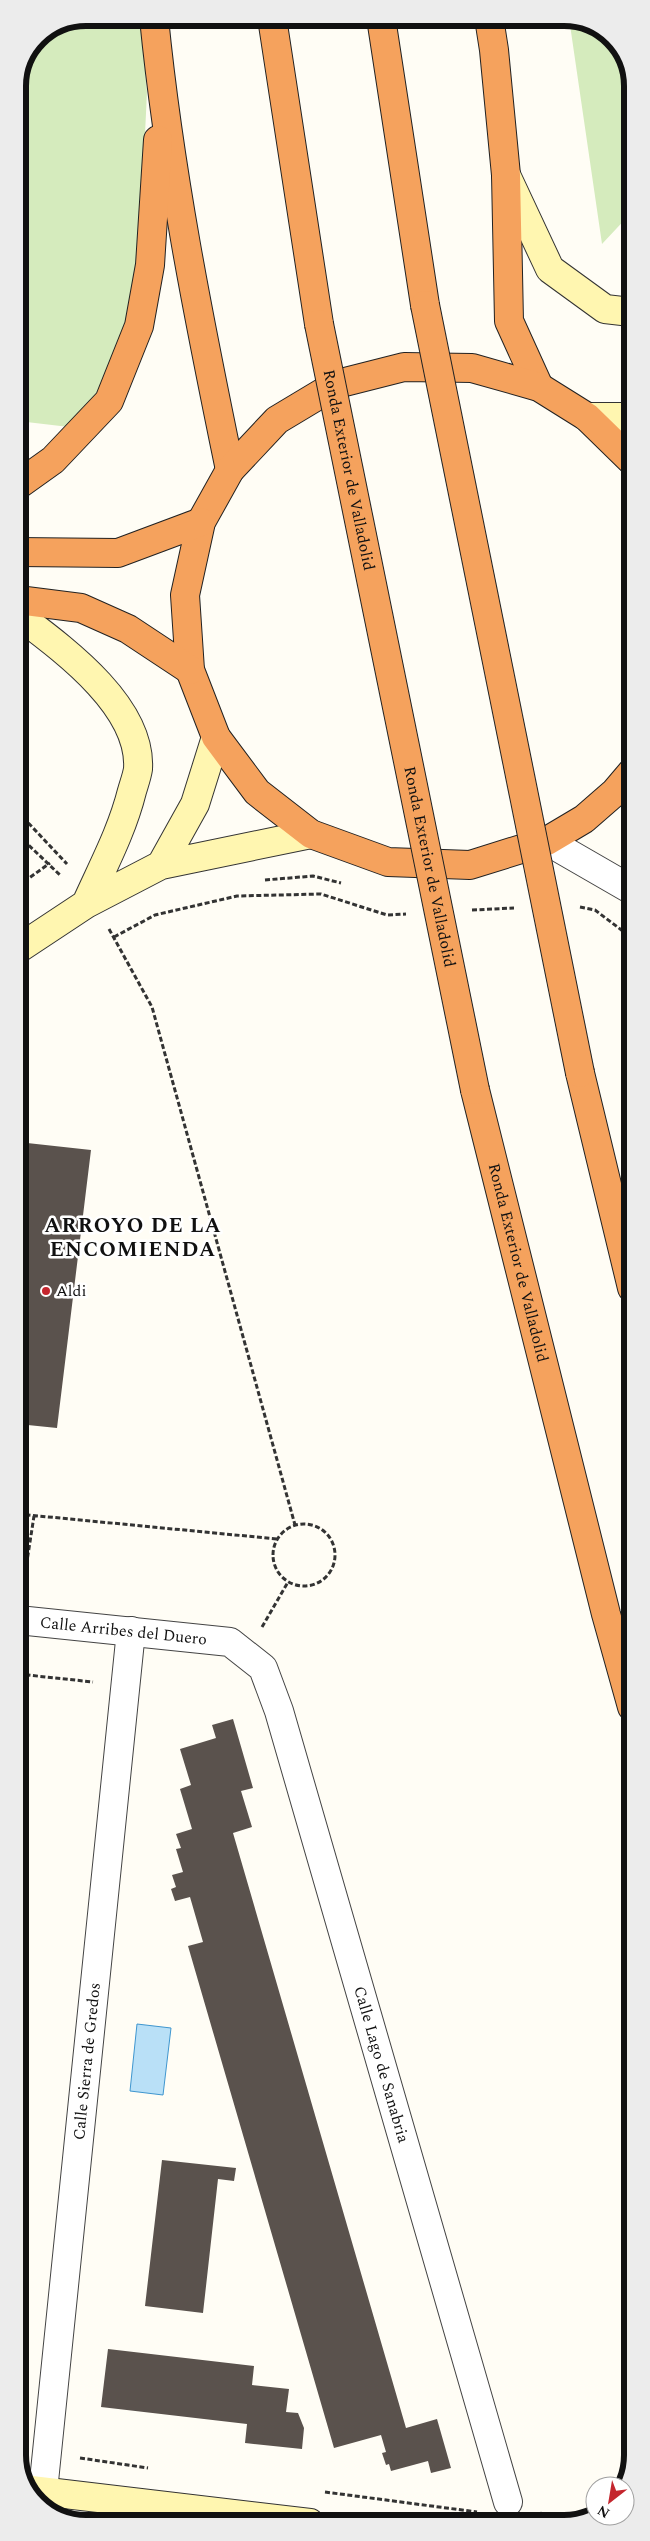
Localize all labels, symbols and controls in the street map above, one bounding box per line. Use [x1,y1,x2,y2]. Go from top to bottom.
street label: Ronda Exterior de Valladolid [317,367,381,573]
street label: Ronda Exterior de Valladolid [397,764,462,970]
street label: Ronda Exterior de Valladolid [482,1161,555,1365]
district label: ARROYO DE LA ENCOMIENDA [44,1210,222,1266]
place label: Aldi [56,1279,87,1303]
marker: Aldi [40,1285,52,1297]
street label: Calle Arribes del Duero [39,1610,208,1652]
street label: Calle Sierra de Gredos [67,1981,107,2141]
street label: Calle Lago de Sanabria [347,1983,415,2146]
north arrow [585,2476,635,2526]
text: N [593,2500,614,2524]

